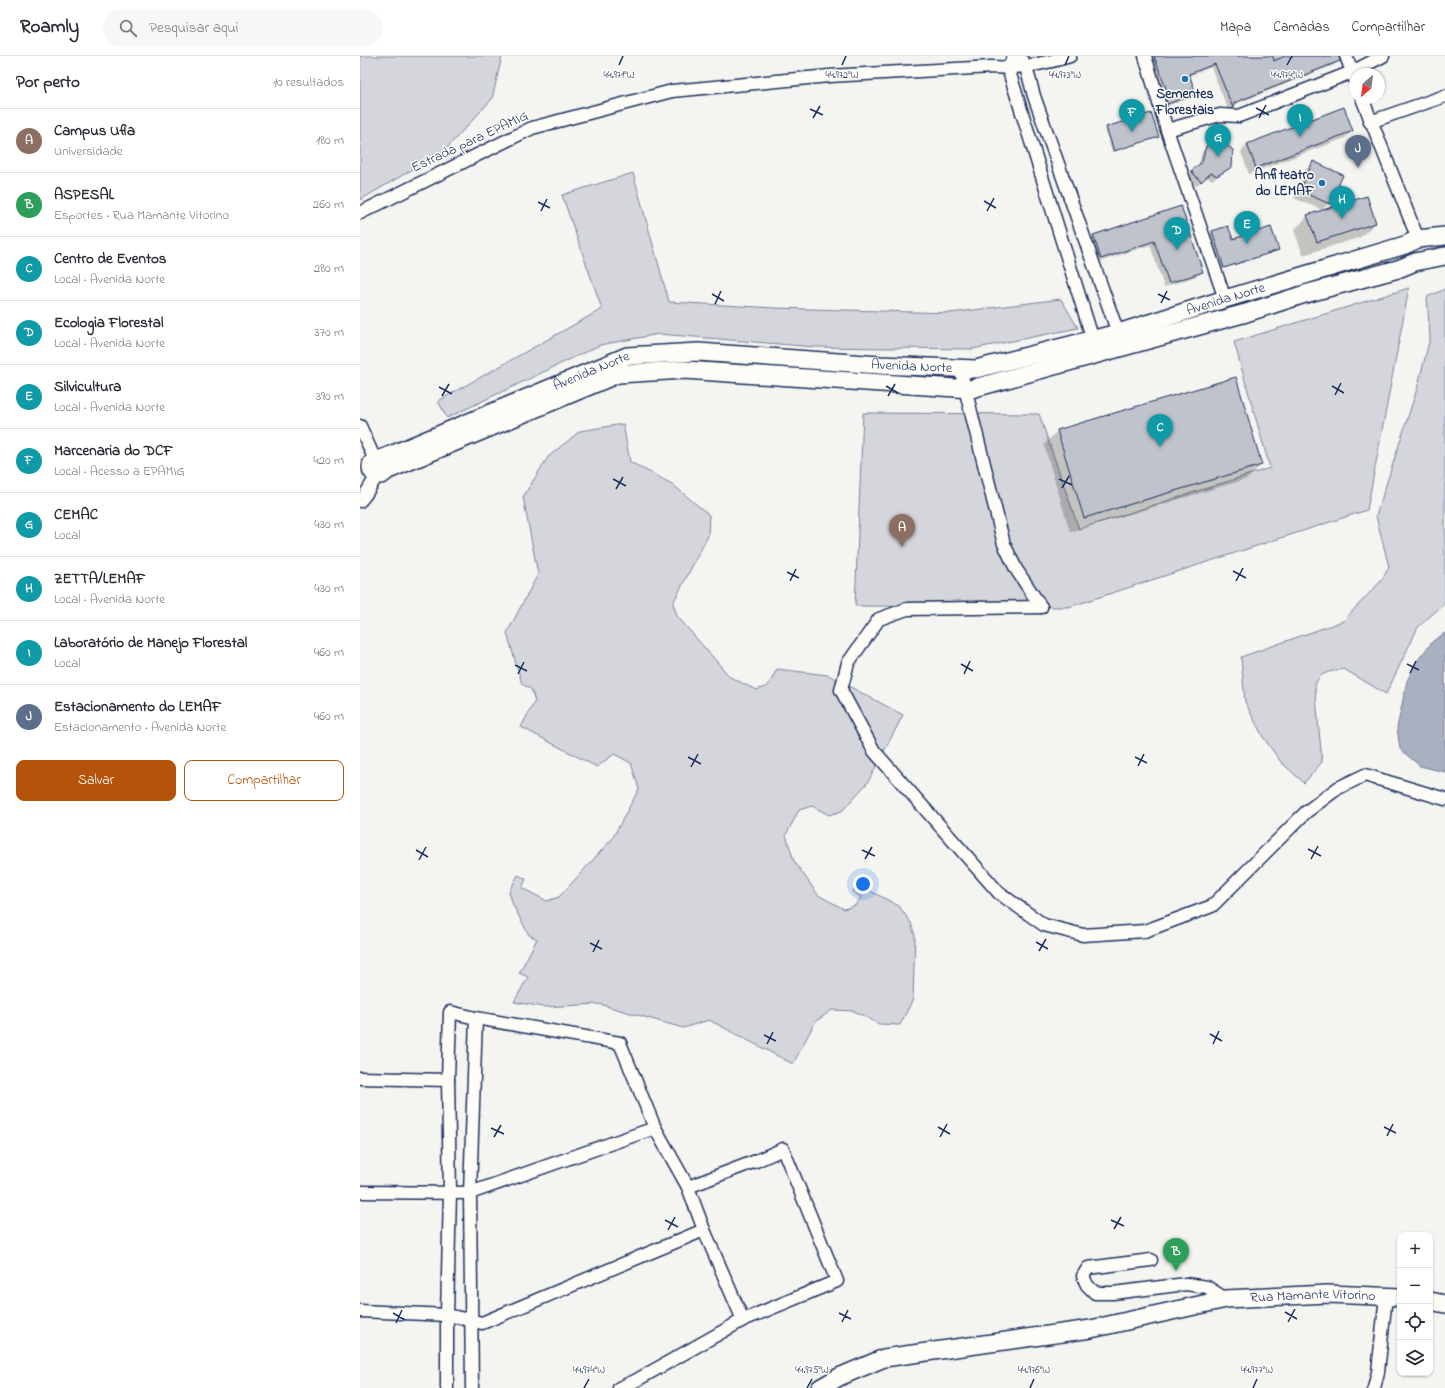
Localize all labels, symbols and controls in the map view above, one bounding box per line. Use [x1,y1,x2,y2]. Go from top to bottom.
search box [103,10,383,46]
text: Roamly [20,14,79,41]
icon: search [117,17,139,39]
text: Pesquisar aqui [149,17,238,39]
text: Mapa [1220,17,1251,38]
text: Camadas [1273,17,1330,38]
text: Compartilhar [1352,17,1425,38]
text: 44.971°W [603,68,635,83]
text: 44.972°W [826,68,859,83]
text: 44.973°W [1049,68,1081,83]
text: 44.974°W [1271,68,1303,83]
north arrow [1349,68,1385,104]
text: Por perto [16,70,80,95]
text: 10 resultados [273,73,344,92]
marker: Sementes Florestais [1180,74,1190,84]
place label: Sementes Florestais [1155,84,1214,121]
pin: F [1119,99,1145,132]
pin: I [1287,104,1313,137]
street label: Estrada para EPAMIG [408,106,532,178]
text: Campus Ufla [54,120,135,142]
pin: G [1205,124,1231,157]
text: A [25,131,33,150]
text: 180 m [316,131,344,150]
pin: J [1345,135,1371,168]
text: Universidade [54,142,123,161]
place label: Anfiteatro do LEMAF [1255,165,1315,202]
marker: Anfiteatro do LEMAF [1317,178,1327,188]
text: ASPESAL [54,184,114,206]
pin: H [1329,186,1355,219]
text: B [25,195,33,214]
text: 260 m [313,195,344,214]
text: Esportes · Rua Mamante Vitorino [54,206,229,225]
pin: E [1234,211,1260,244]
pin: D [1164,217,1190,250]
text: Centro de Eventos [54,248,166,270]
text: C [25,259,33,278]
text: 280 m [314,259,344,278]
text: Local · Avenida Norte [54,270,165,289]
street label: Avenida Norte [1184,277,1268,321]
text: Ecologia Florestal [54,312,163,334]
text: D [24,323,34,342]
text: 370 m [314,323,344,342]
text: Local · Avenida Norte [54,334,165,353]
street label: Avenida Norte [550,345,633,396]
street label: Avenida Norte [870,354,953,379]
text: Silvicultura [54,376,121,398]
text: E [25,387,33,406]
text: 390 m [316,387,344,406]
text: Local · Avenida Norte [54,398,165,417]
pin: C [1147,414,1173,447]
text: Marcenaria do DCF [54,440,173,462]
text: F [25,451,33,470]
text: 420 m [313,451,344,470]
text: Local · Acesso a EPAMIG [54,462,185,481]
text: CEMAC [54,504,98,526]
pin: A [889,514,915,547]
text: G [25,515,33,534]
text: 430 m [314,515,344,534]
text: Local [54,526,81,545]
text: ZETTA/LEMAF [54,568,145,590]
text: H [25,579,33,598]
text: 430 m [314,579,344,598]
text: Local · Avenida Norte [54,590,165,609]
text: Laboratório de Manejo Florestal [54,632,247,654]
text: I [27,643,31,662]
text: 460 m [314,643,344,662]
text: Local [54,654,81,673]
text: Estacionamento do LEMAF [54,696,222,718]
text: J [26,707,32,726]
text: 460 m [314,707,344,726]
text: Estacionamento · Avenida Norte [54,718,226,737]
button: Salvar [16,760,176,801]
button: Compartilhar [184,760,344,801]
your location [853,874,873,894]
map controls [1397,1232,1433,1376]
button: + [1397,1232,1433,1268]
pin: B [1163,1238,1189,1271]
button: − [1397,1268,1433,1304]
street label: Rua Mamante Vitorino [1250,1283,1376,1308]
button: locate [1397,1304,1433,1340]
button: layers [1397,1340,1433,1376]
text: 44.974°W [573,1363,605,1378]
text: 44.975°W [795,1363,829,1378]
text: 44.976°W [1018,1363,1050,1378]
text: 44.977°W [1241,1363,1273,1378]

